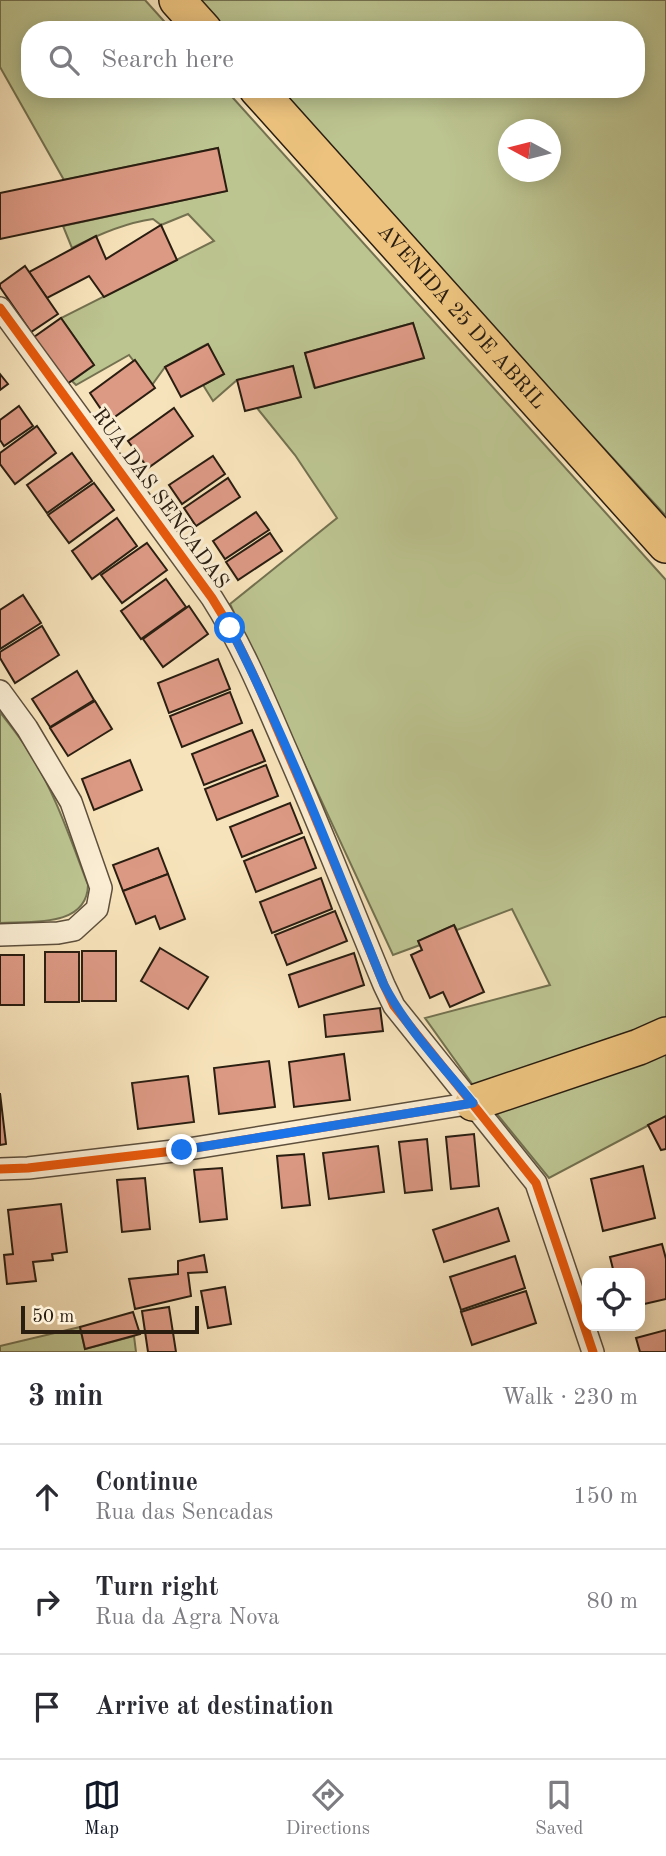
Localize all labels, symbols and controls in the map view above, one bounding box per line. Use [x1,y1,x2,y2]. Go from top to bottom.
search box [21,21,645,98]
icon: search [45,41,83,79]
text: Search here [101,47,234,73]
north arrow [498,119,561,182]
street label: AVENIDA 25 DE ABRIL [373,221,549,413]
street label: RUA DAS SENCADAS [88,405,232,593]
route start [214,612,245,643]
route end [166,1134,197,1165]
map controls [582,1268,645,1331]
button: locate [582,1268,645,1331]
scale bar [21,1303,200,1335]
text: 50 m [32,1308,74,1327]
text: 3 min [28,1382,103,1412]
text: Walk · 230 m [502,1386,638,1409]
text: Continue [95,1470,198,1496]
icon: ahead [28,1478,66,1516]
text: 150 m [573,1485,638,1508]
text: Rua das Sencadas [95,1501,273,1524]
text: Turn right [95,1575,218,1601]
icon: right [28,1583,66,1621]
text: 80 m [587,1590,638,1613]
text: Rua da Agra Nova [95,1606,280,1629]
icon: arrive [28,1688,66,1726]
text: Arrive at destination [95,1694,334,1720]
tab: Map [83,1776,121,1841]
tab: Directions [286,1776,370,1841]
tab: Saved [535,1776,583,1841]

